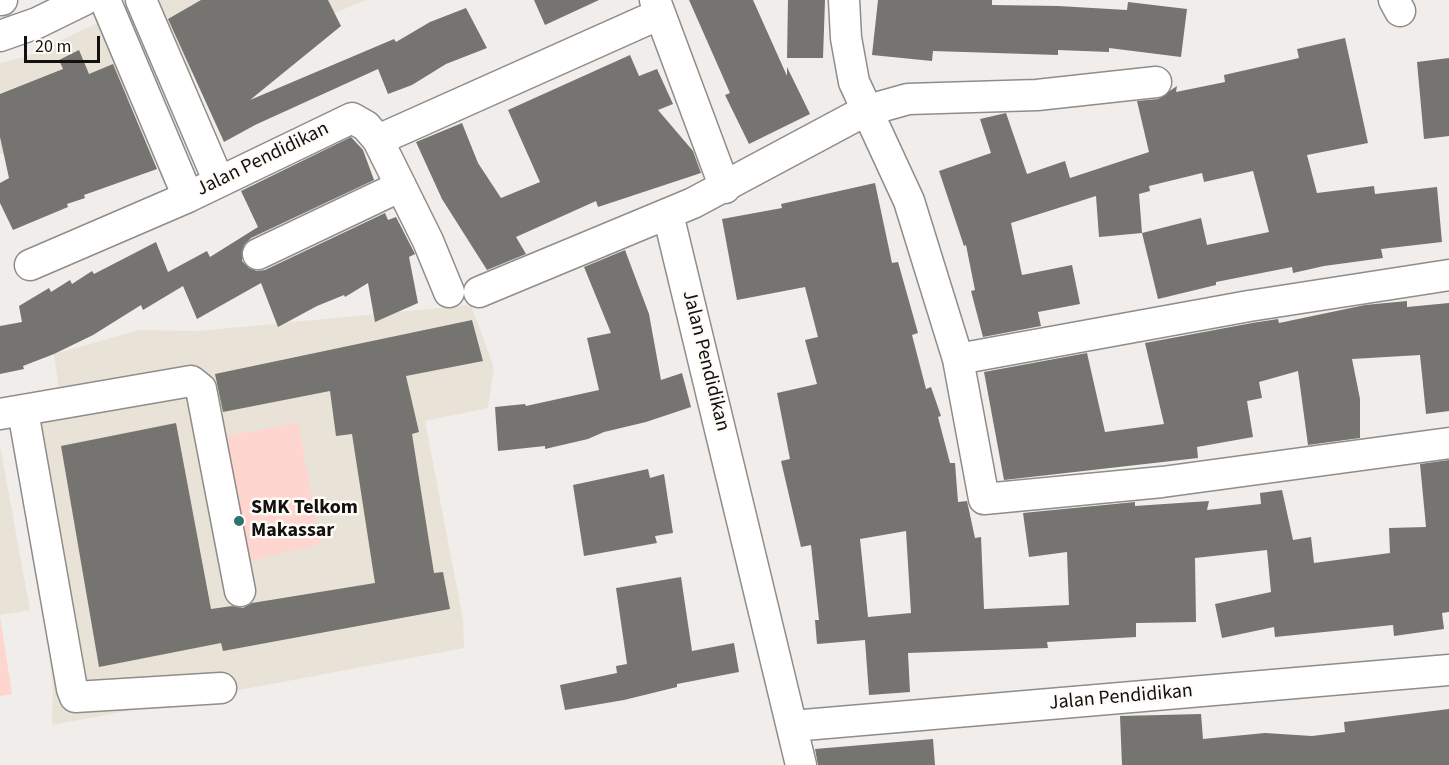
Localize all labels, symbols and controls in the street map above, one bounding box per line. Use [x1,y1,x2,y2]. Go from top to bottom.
scale bar [27,24,104,62]
text: 20 m [35,34,71,59]
street label: Jalan Pendidikan [193,118,333,202]
street label: Jalan Pendidikan [676,288,734,434]
place label: SMK Telkom Makassar [251,497,358,544]
marker: SMK Telkom Makassar [232,514,246,528]
street label: Jalan Pendidikan [1048,680,1194,716]

